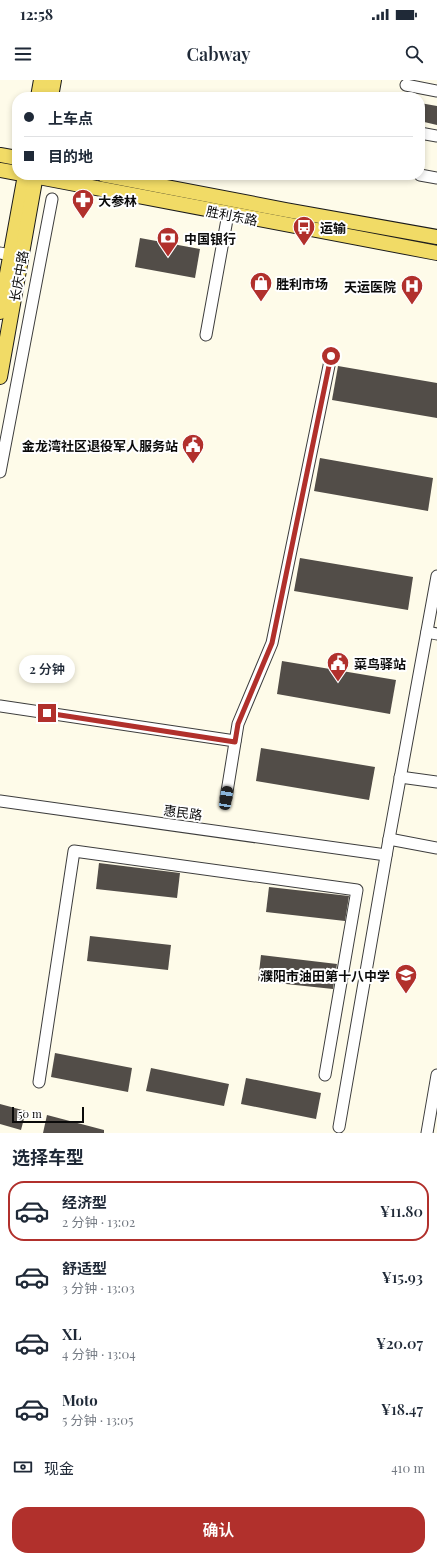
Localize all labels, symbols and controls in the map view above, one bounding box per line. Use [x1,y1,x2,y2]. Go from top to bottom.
text: 12:58 [20,4,53,24]
text: Cabway [186,42,251,66]
icon: menu [12,43,34,65]
icon: search [403,43,425,65]
text: 上车点 [48,108,93,128]
text: 目的地 [48,146,93,166]
pharmacy icon: 大参林 [70,187,96,220]
place label: 大参林 [98,192,137,209]
street label: 胜利东路 [205,202,259,228]
bus stop icon: 运输 [291,214,317,247]
place label: 运输 [320,219,346,236]
bank icon: 中国银行 [155,225,181,258]
place label: 中国银行 [184,230,236,247]
street label: 长庆中路 [5,249,31,303]
shop icon: 胜利市场 [248,270,274,303]
hospital icon: 天运医院 [399,273,425,306]
place label: 胜利市场 [276,275,328,292]
place label: 天运医院 [344,278,396,295]
route start [322,347,340,365]
public building icon: 金龙湾社区退役军人服务站 [180,432,206,465]
place label: 金龙湾社区退役军人服务站 [22,437,178,454]
public building icon: 菜鸟驿站 [325,650,351,683]
callout: 2 分钟 [19,655,75,683]
place label: 菜鸟驿站 [354,655,406,672]
text: 2 分钟 [29,660,65,677]
route end [38,704,56,722]
car [218,785,234,811]
street label: 惠民路 [162,801,204,823]
school or university icon: 濮阳市油田第十八中学 [393,962,419,995]
place label: 濮阳市油田第十八中学 [260,967,390,984]
scale bar [12,1105,84,1124]
text: 50 m [18,1106,42,1121]
text: 选择车型 [12,1145,84,1169]
text: 经济型 [62,1192,107,1212]
icon: car [14,1193,50,1229]
text: ¥11.80 [380,1201,423,1221]
text: 2 分钟 · 13:02 [62,1213,135,1230]
text: 舒适型 [62,1258,107,1278]
icon: car [14,1259,50,1295]
text: ¥15.93 [382,1267,423,1287]
text: 3 分钟 · 13:03 [62,1279,135,1296]
text: XL [62,1324,82,1344]
icon: car [14,1325,50,1361]
text: ¥20.07 [376,1333,423,1353]
text: 4 分钟 · 13:04 [62,1345,136,1362]
text: Moto [62,1390,98,1410]
icon: car [14,1391,50,1427]
text: ¥18.47 [381,1399,423,1419]
text: 5 分钟 · 13:05 [62,1411,133,1428]
icon: cash [12,1456,34,1478]
text: 现金 [44,1458,74,1478]
text: 410 m [391,1459,425,1476]
button: 确认 [12,1507,425,1553]

